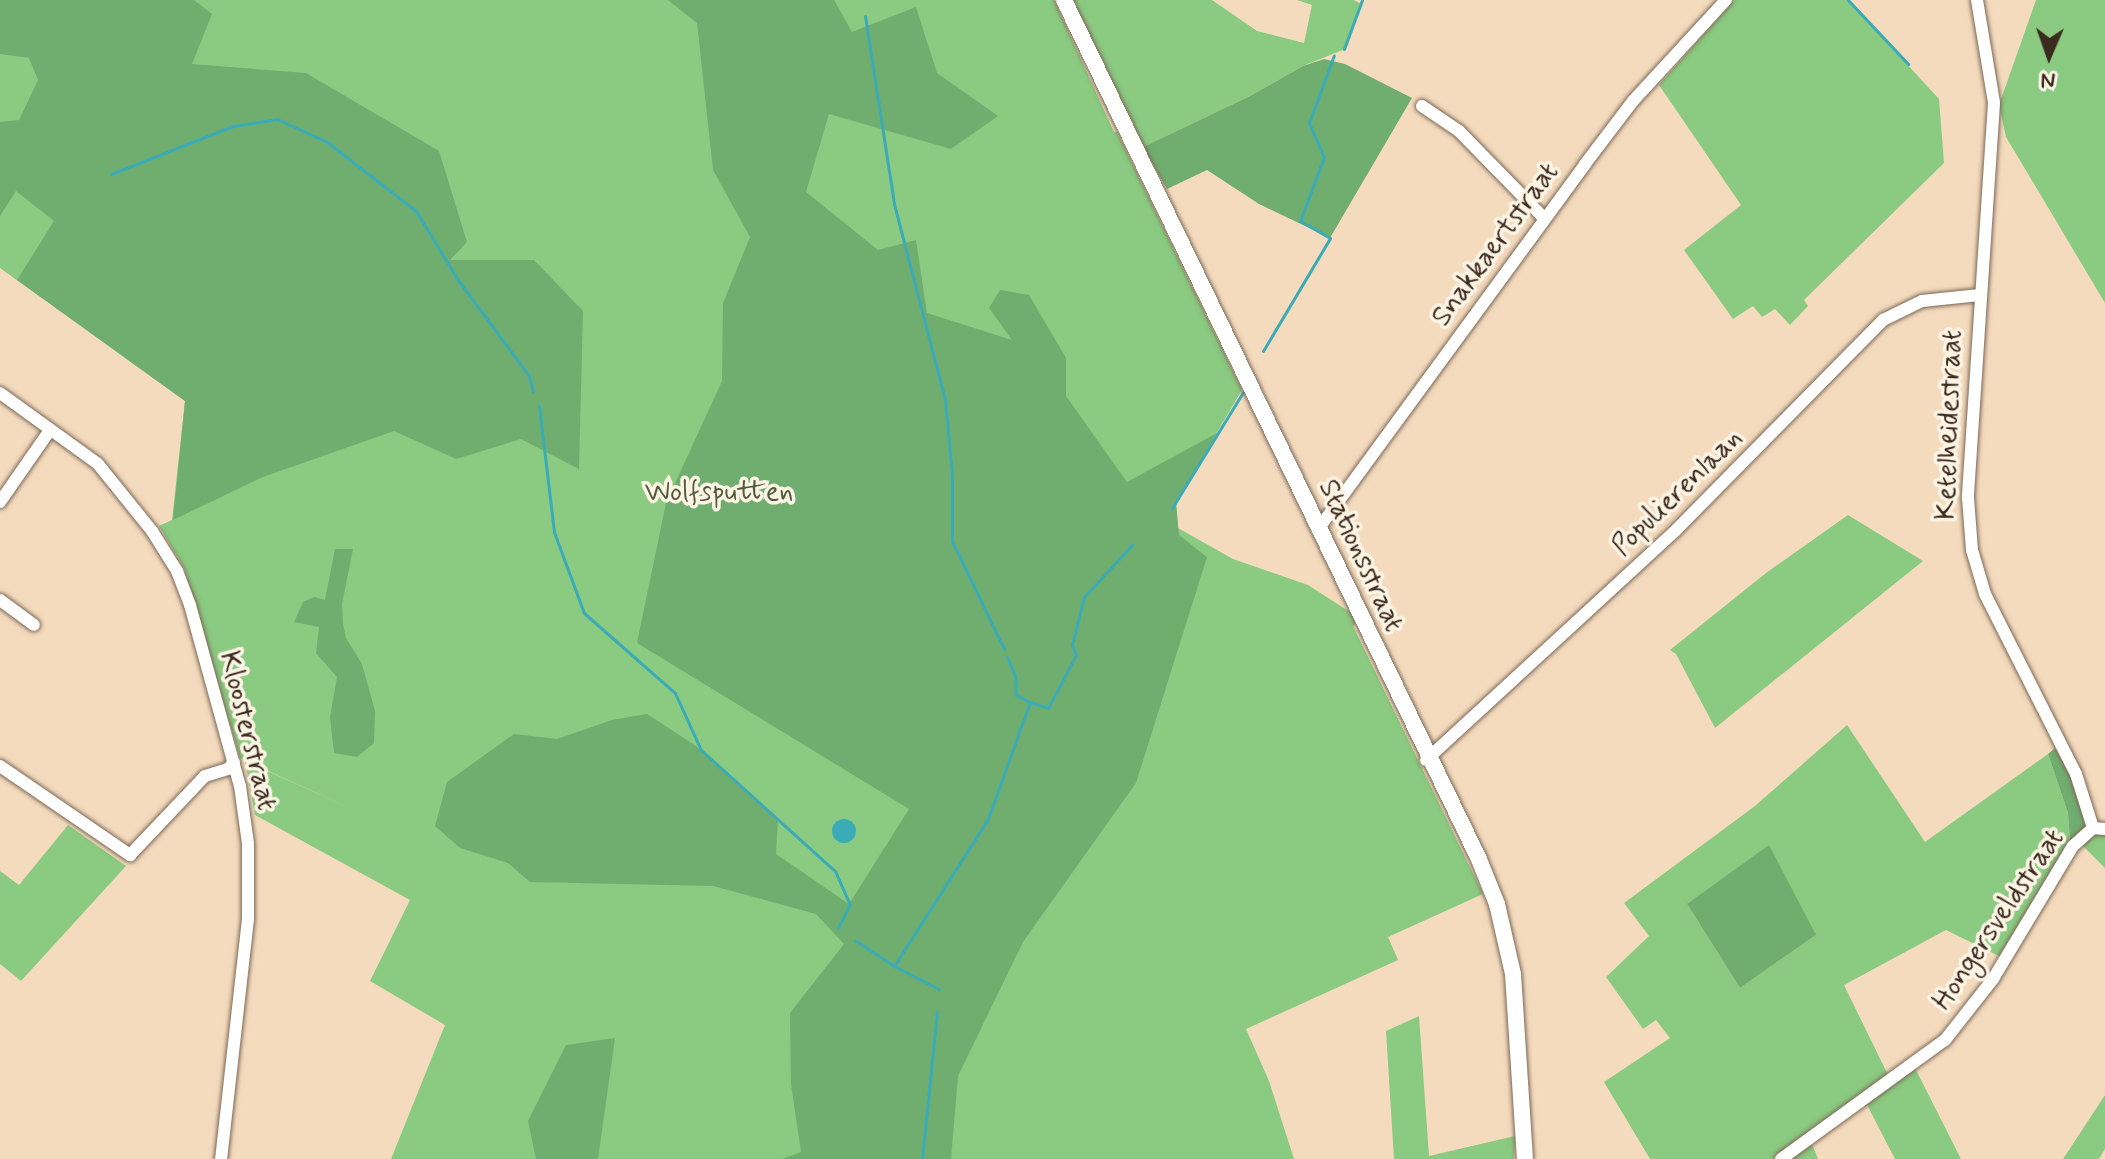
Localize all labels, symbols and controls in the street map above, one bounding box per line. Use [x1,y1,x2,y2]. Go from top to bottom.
north arrow [2009,16,2089,96]
text: N [2040,66,2056,94]
street label: Snakkaertstraat [1425,157,1567,333]
street label: Ketelheidestraat [1930,329,1970,521]
street label: Populierenlaan [1606,422,1750,564]
street label: Stationsstraat [1310,475,1410,637]
park label: Wolfsputten [645,476,793,510]
street label: Kloosterstraat [211,648,283,814]
street label: Hongersveldstraat [1926,823,2072,1017]

